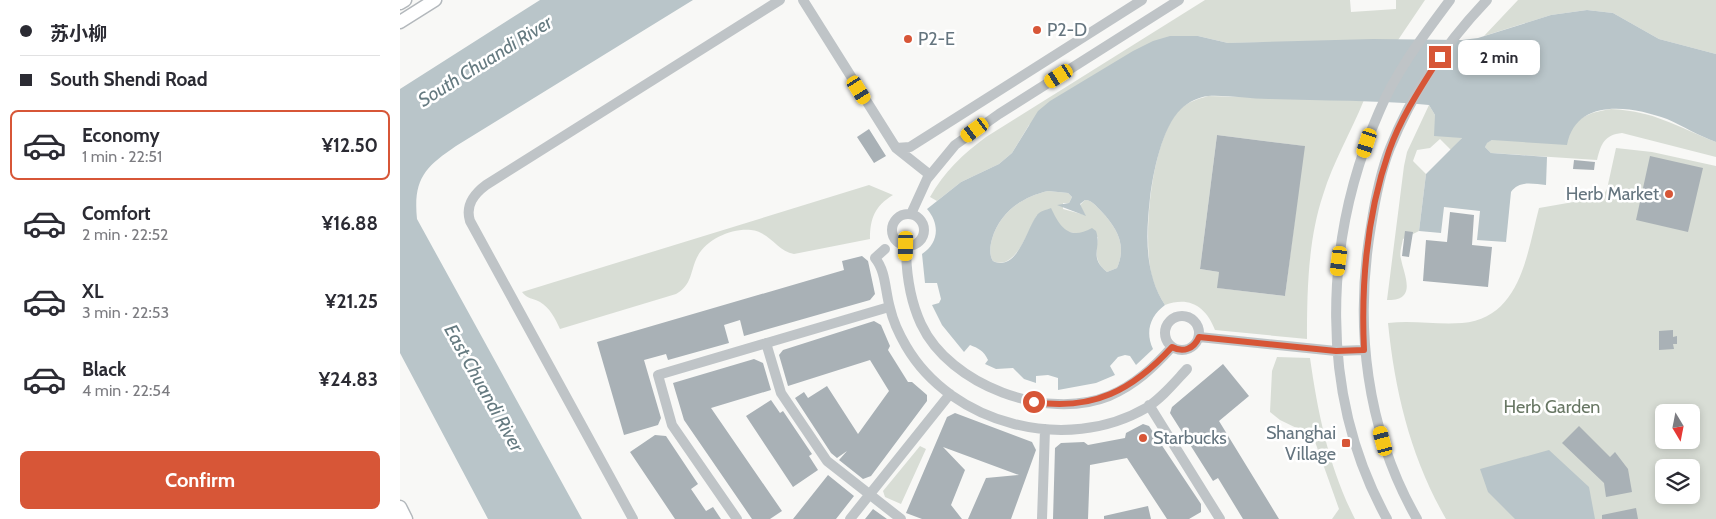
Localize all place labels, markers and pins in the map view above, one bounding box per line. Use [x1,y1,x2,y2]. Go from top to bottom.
place label: P2-D [1047,19,1087,41]
marker: P2-D [1031,24,1043,36]
place label: P2-E [918,28,955,50]
marker: P2-E [902,33,914,45]
place label: Herb Market [1566,183,1659,205]
marker: Herb Market [1663,188,1675,200]
place label: Shanghai Village [1266,422,1336,465]
place label: Starbucks [1153,427,1227,449]
marker: Starbucks [1137,432,1149,444]
marker: Shanghai Village [1340,437,1352,449]

